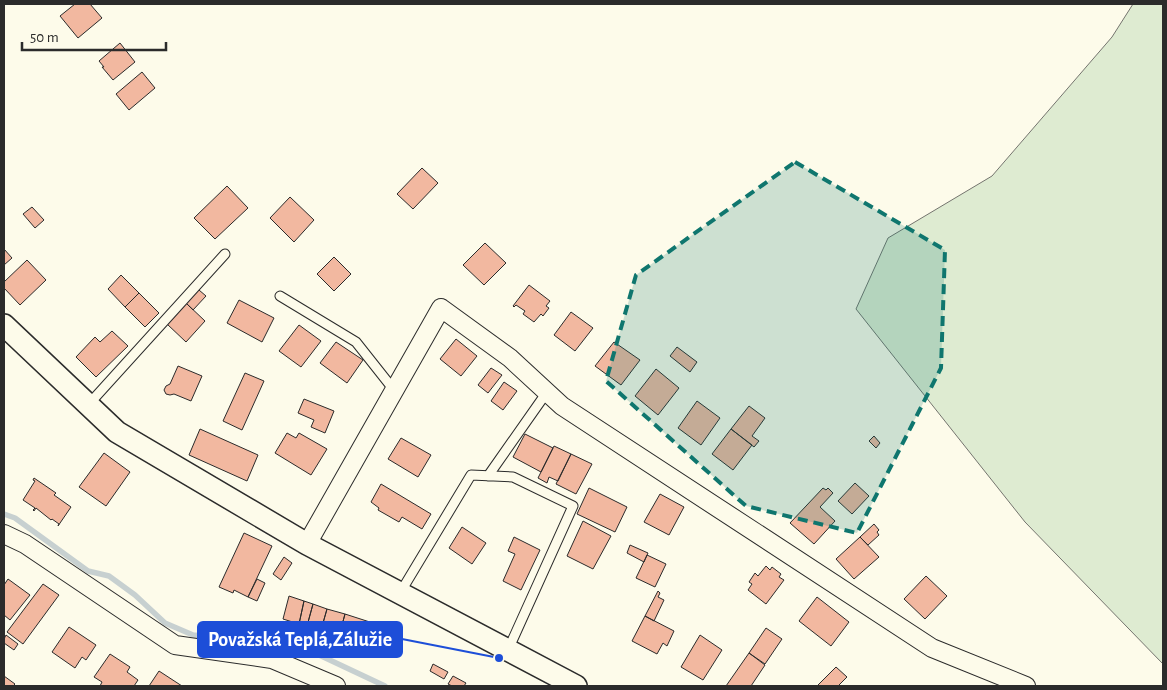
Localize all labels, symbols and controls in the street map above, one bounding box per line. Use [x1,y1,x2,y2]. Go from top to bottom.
scale bar [22,20,166,52]
text: 50 m [30,30,59,45]
callout: Považská Teplá,Zálužie [198,622,402,657]
text: Považská Teplá,Zálužie [208,630,392,650]

